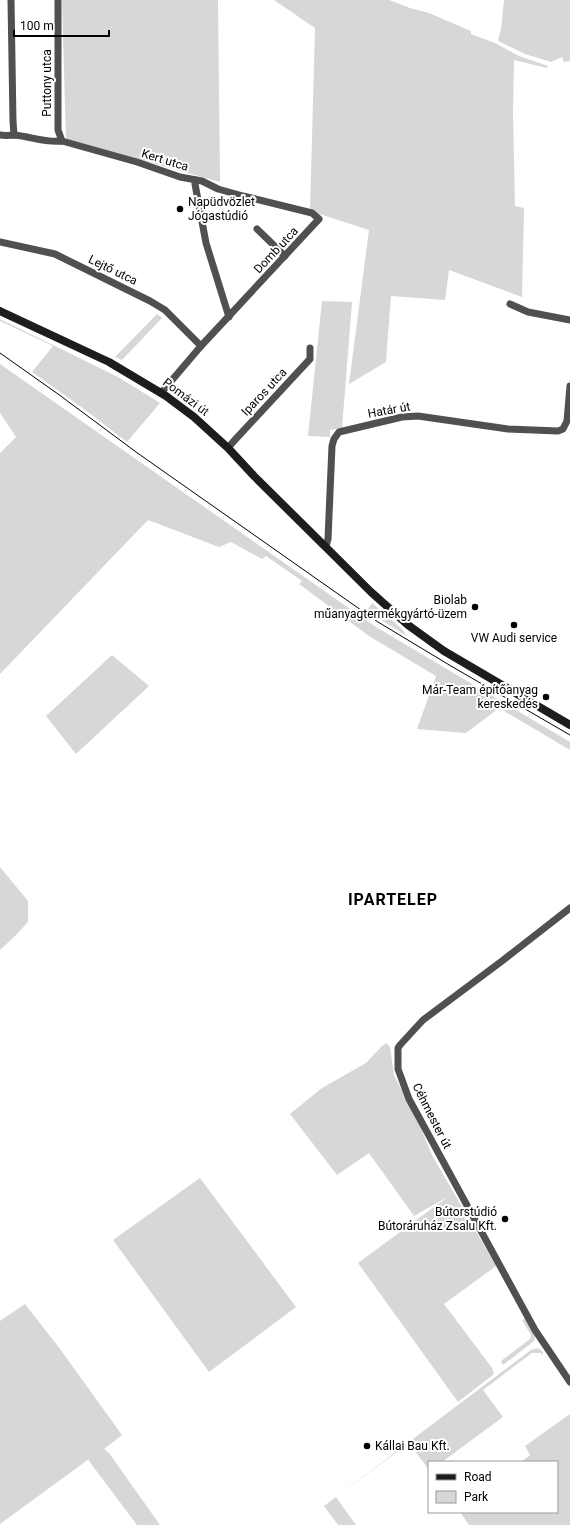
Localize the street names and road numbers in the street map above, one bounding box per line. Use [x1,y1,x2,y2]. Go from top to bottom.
street label: Puttony utca [40,49,54,117]
street label: Kert utca [140,146,190,174]
street label: Domb utca [251,224,301,276]
street label: Lejtő utca [86,252,140,288]
street label: Iparos utca [238,365,290,419]
street label: Pomázi út [160,375,212,419]
street label: Határ út [367,399,412,421]
street label: Céhmester út [409,1081,455,1151]

